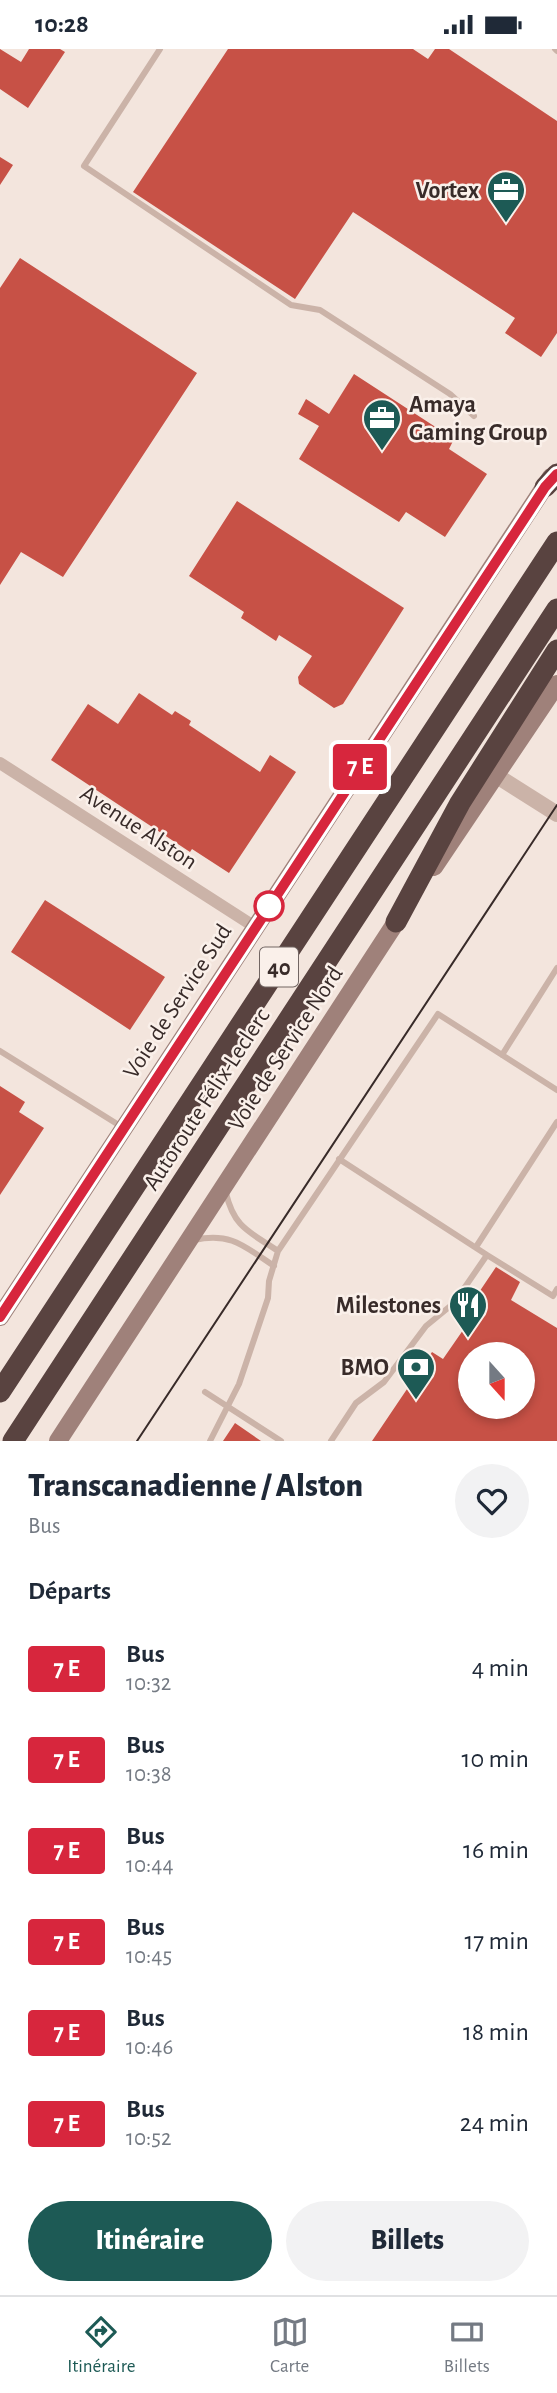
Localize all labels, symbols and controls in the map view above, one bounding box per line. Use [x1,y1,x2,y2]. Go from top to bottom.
text: 10:28 [35,11,89,37]
office icon: Vortex [485,169,527,224]
place label: Vortex [416,179,479,203]
place label: Amaya Gaming Group [409,393,548,445]
office icon: Amaya Gaming Group [361,397,403,452]
line badge: 7 E [320,744,400,790]
text: 7 E [347,755,373,779]
street label: Avenue Alston [76,781,201,874]
unlabelled marker [254,891,284,921]
street label: Voie de Service Sud [119,920,237,1083]
road number: 40 [260,947,298,986]
street label: Voie de Service Nord [224,962,348,1135]
street label: Autoroute Félix-Leclerc [139,1004,274,1195]
restaurant icon: Milestones [447,1284,489,1339]
place label: Milestones [336,1294,441,1318]
north arrow [458,1342,536,1419]
map controls [458,1342,535,1419]
bank icon: BMO [395,1346,437,1401]
place label: BMO [341,1356,389,1380]
button: heart [455,1464,529,1538]
text: Transcanadienne / Alston [28,1470,363,1503]
text: Bus [28,1515,61,1538]
text: Départs [28,1578,111,1604]
text: Bus [126,1641,165,1667]
text: 4 min [472,1655,529,1681]
text: 7 E [53,1657,80,1681]
text: 10:32 [126,1672,171,1695]
text: Bus [126,1732,165,1758]
text: 10 min [462,1746,529,1772]
text: 7 E [53,1748,80,1772]
text: 10:38 [126,1763,172,1786]
text: Bus [126,1823,165,1849]
text: 16 min [463,1837,529,1863]
text: 7 E [53,1839,80,1863]
text: 10:44 [126,1854,173,1877]
text: Bus [126,1914,165,1940]
text: 17 min [464,1928,529,1954]
text: 7 E [53,1930,80,1954]
text: 10:45 [126,1945,172,1968]
text: Bus [126,2005,165,2031]
text: 18 min [463,2019,529,2045]
text: 7 E [53,2021,80,2045]
text: 10:46 [126,2036,173,2059]
text: Bus [126,2096,165,2122]
text: 24 min [460,2110,529,2136]
text: 7 E [53,2112,80,2136]
text: 10:52 [126,2127,171,2150]
button: Itinéraire [28,2201,272,2281]
button: Billets [286,2201,529,2281]
tab: Itinéraire [67,2313,136,2378]
tab: Carte [270,2313,309,2378]
tab: Billets [444,2313,490,2378]

